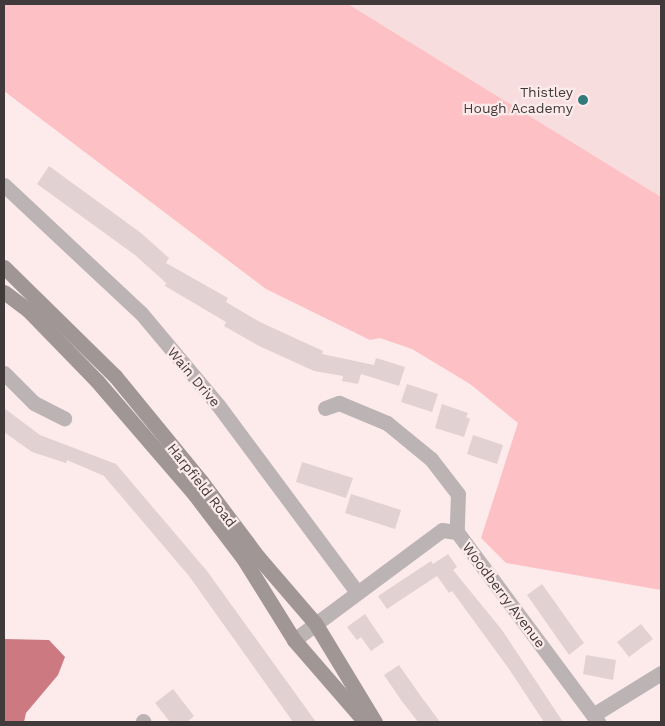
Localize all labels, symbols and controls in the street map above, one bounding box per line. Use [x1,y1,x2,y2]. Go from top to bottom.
place label: Thistley Hough Academy [463,84,573,116]
marker: Thistley Hough Academy [577,94,589,106]
street label: Wain Drive [164,344,224,410]
street label: Harpfield Road [164,440,240,530]
street label: Woodberry Avenue [459,539,549,651]

